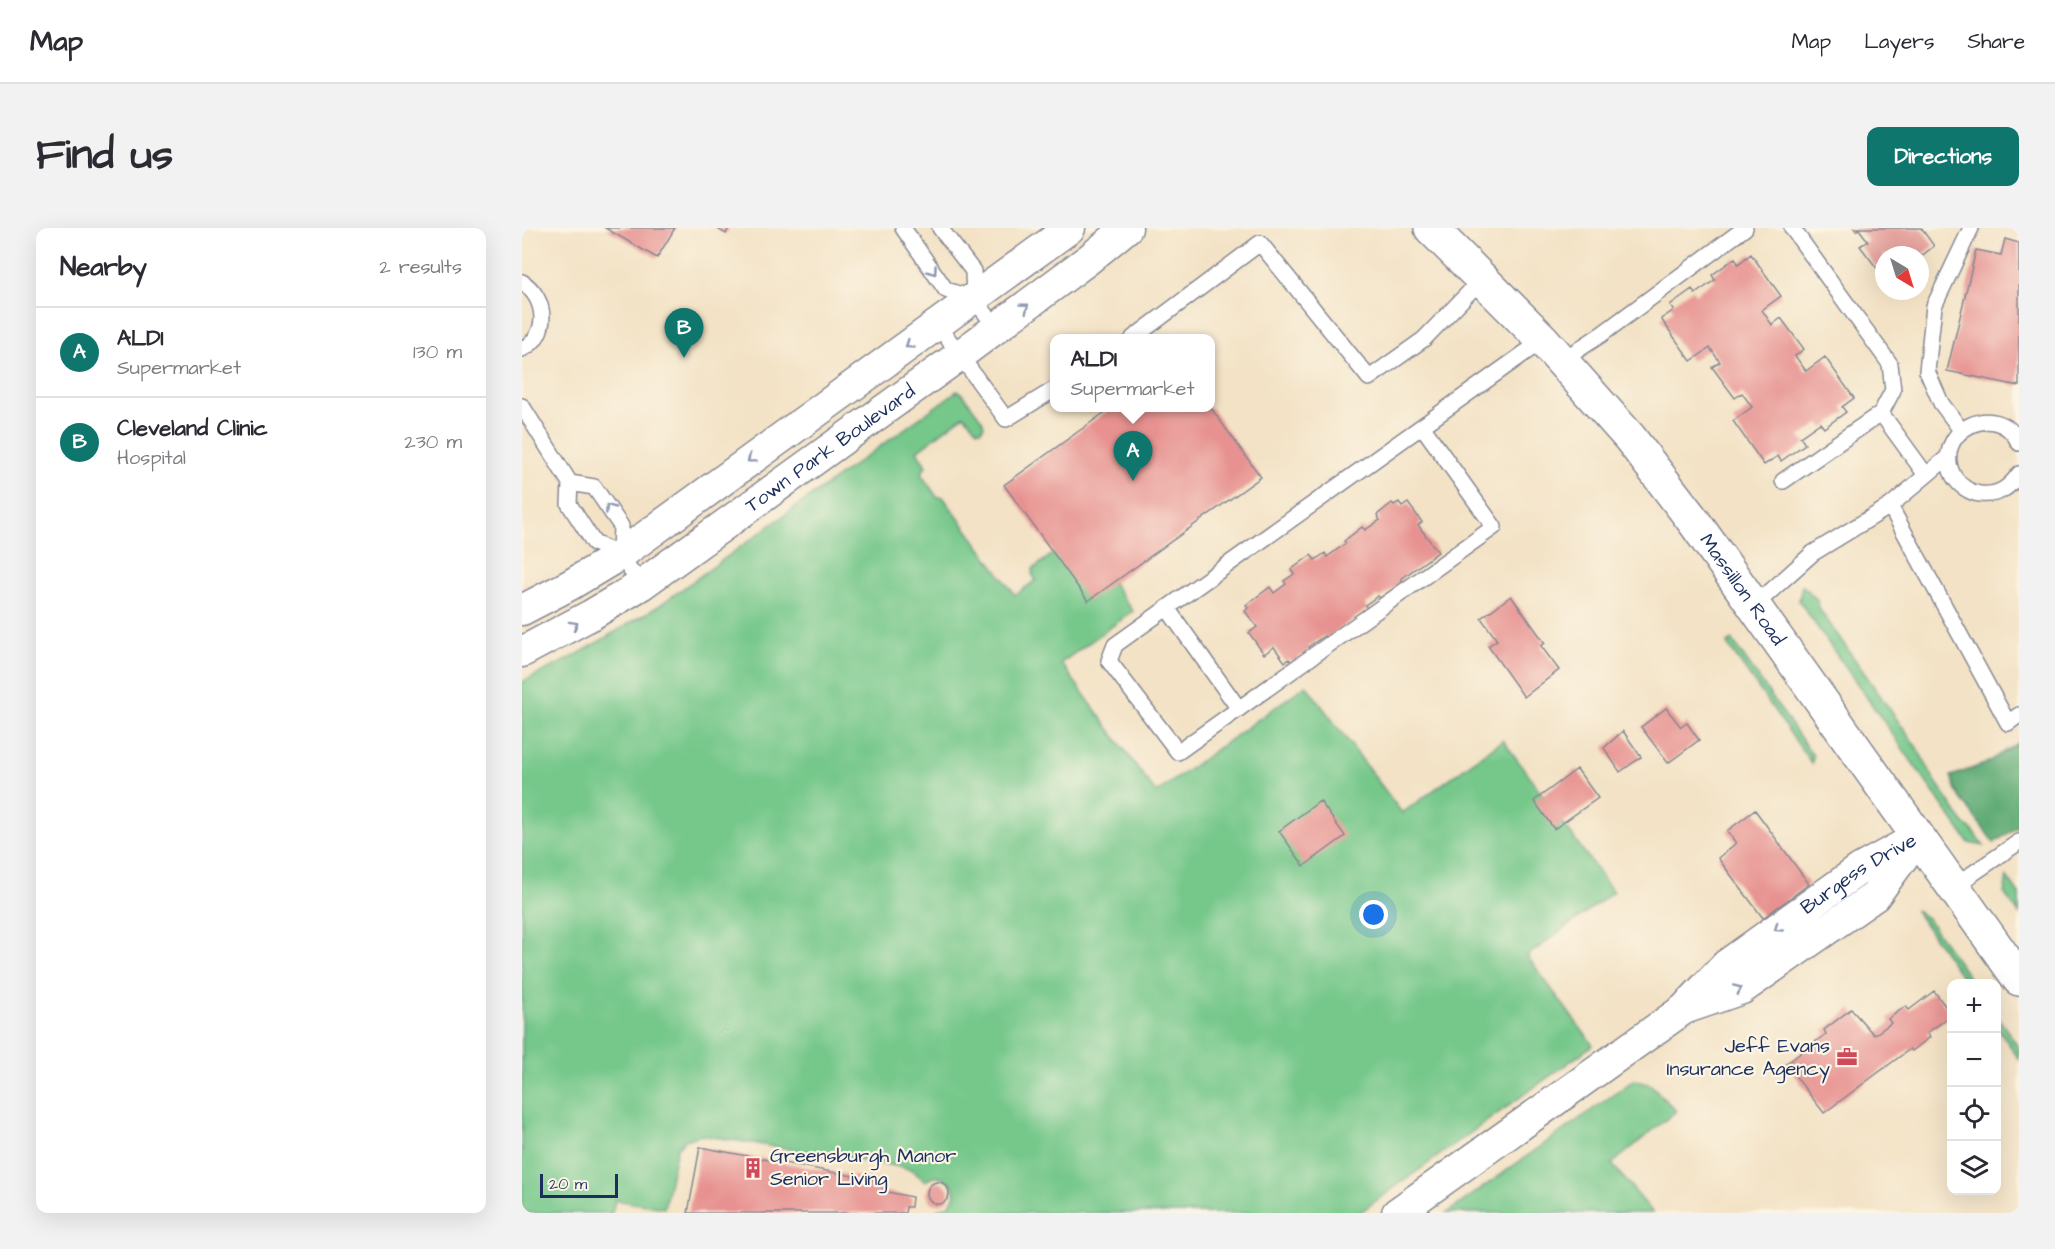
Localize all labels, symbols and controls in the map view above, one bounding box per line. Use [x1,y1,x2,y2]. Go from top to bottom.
text: Map [30,22,83,61]
text: Map [1791,27,1831,56]
text: Layers [1864,27,1934,56]
text: Share [1967,27,2025,56]
text: Find us [36,127,173,185]
button: Directions [1867,127,2019,186]
north arrow [1875,246,1929,300]
text: Nearby [60,249,147,285]
text: 2 results [379,253,462,281]
one-way arrow [926,265,937,276]
one-way arrow [1018,303,1029,314]
pin: B [664,308,704,358]
text: ALDI [117,323,164,354]
popup [1050,334,1215,412]
text: A [73,338,86,366]
text: 130 m [413,338,462,366]
one-way arrow [905,338,916,349]
text: ALDI [1071,344,1117,375]
text: Supermarket [117,354,241,382]
text: Supermarket [1071,375,1194,403]
street label: Town Park Boulevard [740,378,921,519]
text: Cleveland Clinic [117,413,268,444]
text: B [72,428,87,456]
text: 230 m [404,428,462,456]
pin: A [1114,432,1152,481]
text: Hospital [117,444,186,472]
one-way arrow [747,452,758,463]
one-way arrow [605,504,616,515]
street label: Massillon Road [1693,528,1792,651]
one-way arrow [568,621,578,632]
street label: Burgess Drive [1795,826,1922,921]
your location [1359,900,1388,929]
one-way arrow [1774,921,1785,932]
map controls [1947,979,2001,1195]
button: + [1947,979,2001,1033]
one-way arrow [1732,984,1743,996]
place label: Jeff Evans Insurance Agency [1667,1032,1830,1084]
button: − [1947,1033,2001,1087]
office icon: Jeff Evans Insurance Agency [1835,1045,1859,1069]
button: locate [1947,1087,2001,1141]
button: layers [1947,1141,2001,1195]
place label: Greensburgh Manor Senior Living [770,1142,956,1194]
building icon: Greensburgh Manor Senior Living [741,1156,765,1180]
scale bar [540,1171,618,1198]
text: 20 m [549,1173,587,1195]

